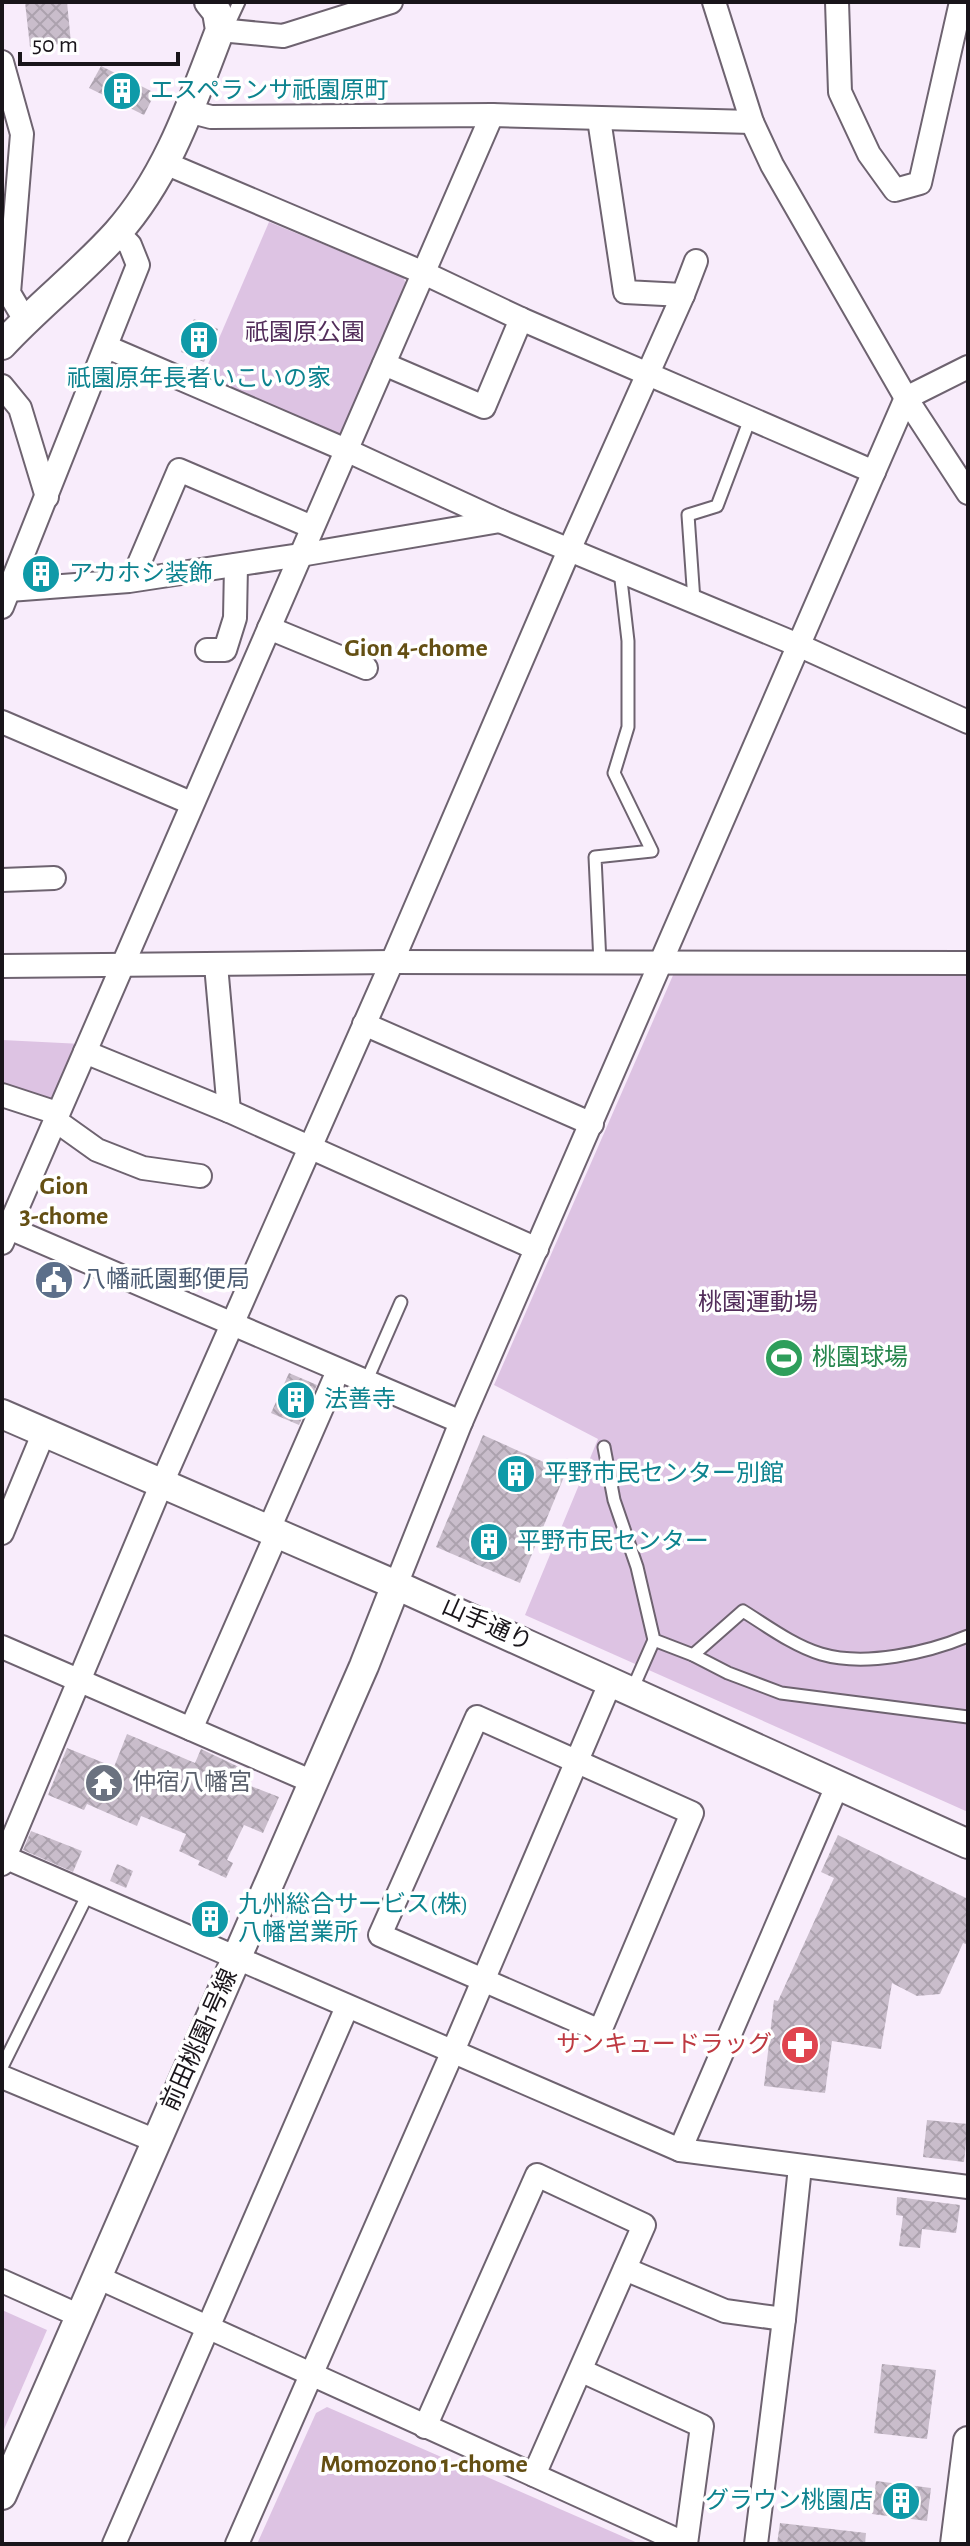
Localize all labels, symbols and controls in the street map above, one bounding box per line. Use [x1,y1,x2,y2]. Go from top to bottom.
scale bar [20,16,178,66]
text: 50 m [32,33,78,57]
building icon: エスペランサ祇園原町 [101,70,143,112]
place label: エスペランサ祇園原町 [150,78,388,103]
building icon: 祇園原年長者いこいの家 [178,319,220,361]
park label: 祇園原公園 [245,320,365,345]
place label: 祇園原年長者いこいの家 [67,365,331,391]
building icon: アカホシ装飾 [20,553,62,595]
place label: アカホシ装飾 [69,560,213,586]
district label: Gion 4-chome [344,635,488,661]
district label: Gion 3-chome [20,1173,108,1229]
public building icon: 八幡祇園郵便局 [33,1259,75,1301]
place label: 八幡祇園郵便局 [82,1266,250,1292]
park label: 桃園運動場 [698,1289,818,1315]
sports icon: 桃園球場 [763,1337,805,1379]
place label: 桃園球場 [812,1344,908,1370]
building icon: 法善寺 [275,1379,317,1421]
place label: 法善寺 [324,1386,396,1412]
building icon: 平野市民センター別館 [495,1453,537,1495]
place label: 平野市民センター別館 [544,1460,784,1486]
building icon: 平野市民センター [468,1521,510,1563]
place label: 平野市民センター [517,1528,709,1554]
street label: 山手通り [438,1593,537,1655]
temple icon: 仲宿八幡宮 [83,1762,125,1804]
place label: 仲宿八幡宮 [132,1769,252,1795]
place label: 九州総合サービス(株) 八幡営業所 [238,1891,468,1945]
building icon: 九州総合サービス(株) 八幡営業所 [189,1898,231,1940]
street label: 前田桃園1号線 [156,1965,242,2114]
pharmacy icon: サンキュードラッグ [779,2024,821,2066]
place label: サンキュードラッグ [556,2031,772,2057]
district label: Momozono 1-chome [320,2451,528,2477]
building icon: グラウン桃園店 [880,2480,922,2522]
place label: グラウン桃園店 [705,2487,873,2513]

